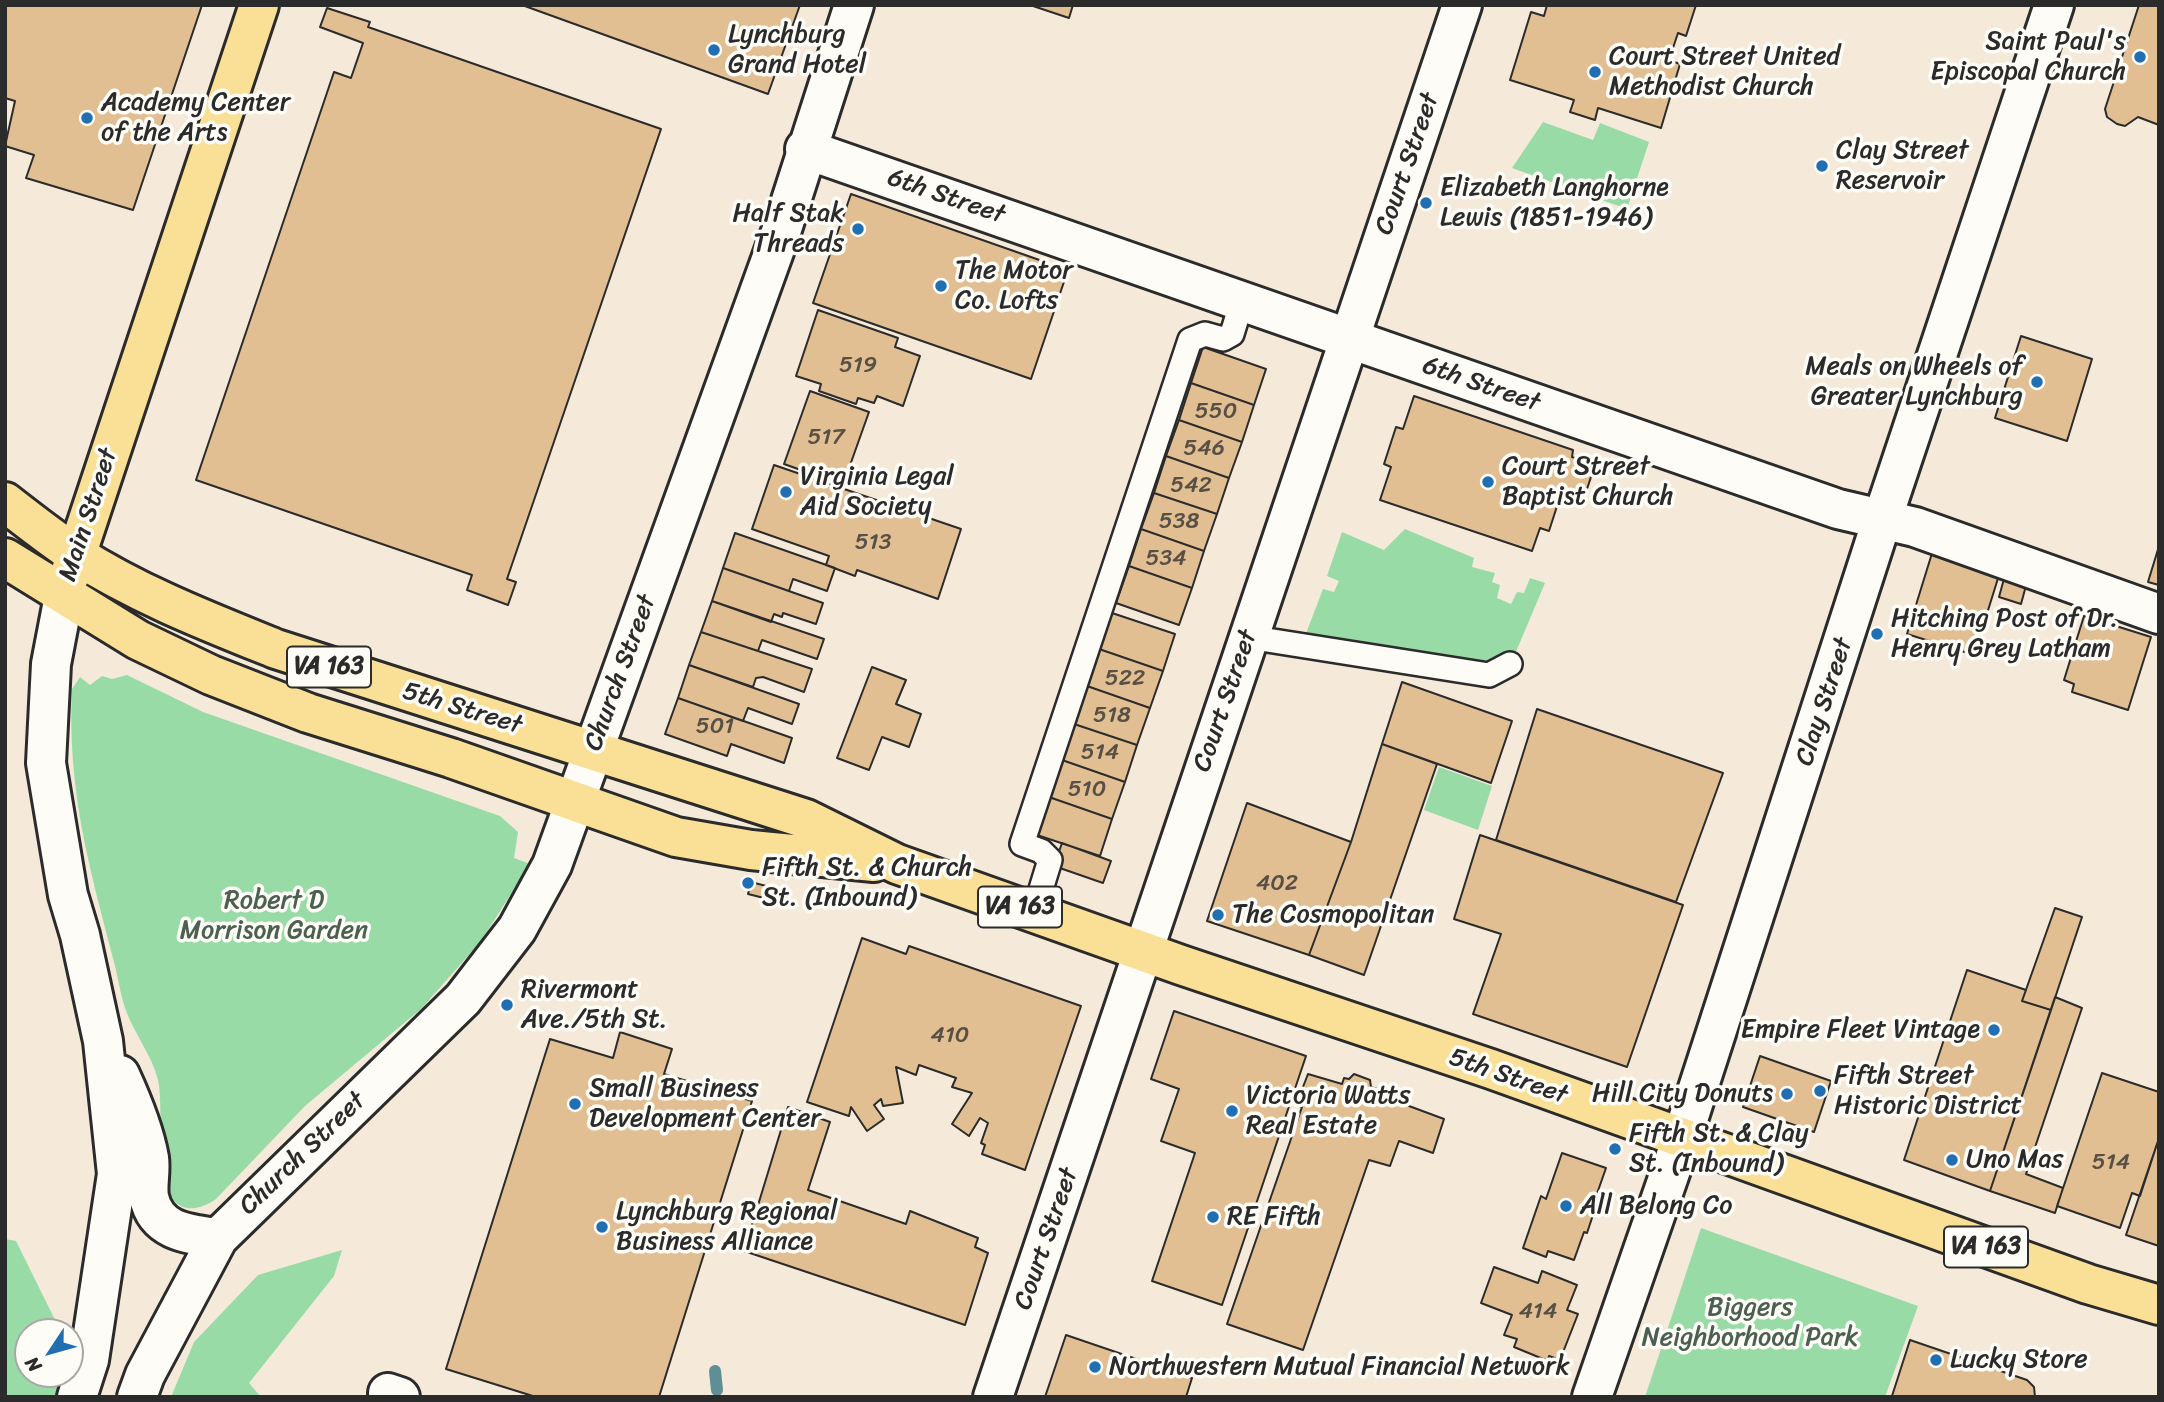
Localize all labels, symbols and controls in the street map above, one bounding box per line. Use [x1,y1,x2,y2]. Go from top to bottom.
place label: Lynchburg Grand Hotel [728,19,866,80]
place label: Saint Paul's Episcopal Church [1931,26,2126,88]
place label: Court Street United Methodist Church [1609,41,1840,102]
marker: Lynchburg Grand Hotel [706,42,722,58]
marker: Saint Paul's Episcopal Church [2132,49,2148,65]
marker: Court Street United Methodist Church [1587,64,1603,80]
place label: Academy Center of the Arts [101,87,290,148]
street label: Court Street [1369,89,1447,239]
marker: Academy Center of the Arts [79,110,95,126]
place label: Clay Street Reservoir [1836,135,1968,196]
marker: Clay Street Reservoir [1814,158,1830,174]
street label: 6th Street [883,162,1009,232]
place label: Elizabeth Langhorne Lewis (1851-1946) [1440,172,1669,234]
marker: Elizabeth Langhorne Lewis (1851-1946) [1418,195,1434,211]
place label: Half Stak Threads [733,198,844,260]
marker: Half Stak Threads [850,221,866,237]
place label: The Motor Co. Lofts [955,255,1073,316]
marker: The Motor Co. Lofts [933,278,949,294]
street label: 6th Street [1418,350,1544,420]
place label: Meals on Wheels of Greater Lynchburg [1805,351,2023,412]
house number: 519 [839,352,877,380]
marker: Meals on Wheels of Greater Lynchburg [2029,374,2045,390]
house number: 550 [1195,398,1237,426]
house number: 517 [807,424,845,452]
house number: 546 [1183,435,1225,463]
street label: Main Street [53,445,125,585]
place label: Court Street Baptist Church [1502,451,1674,512]
place label: Virginia Legal Aid Society [800,461,954,522]
house number: 542 [1170,472,1212,500]
marker: Court Street Baptist Church [1480,474,1496,490]
marker: Virginia Legal Aid Society [778,484,794,500]
house number: 538 [1159,508,1199,536]
house number: 513 [855,529,891,557]
house number: 534 [1145,545,1187,573]
street label: Church Street [578,591,664,755]
place label: Hitching Post of Dr. Henry Grey Latham [1891,603,2118,664]
street label: Court Street [1187,626,1265,776]
marker: Hitching Post of Dr. Henry Grey Latham [1869,626,1885,642]
street label: Clay Street [1790,634,1860,770]
road number: VA 163 [287,646,371,688]
house number: 522 [1105,665,1145,693]
street label: 5th Street [399,676,525,742]
house number: 518 [1093,702,1131,730]
house number: 501 [696,713,734,741]
house number: 514 [1081,739,1119,767]
house number: 510 [1068,776,1106,804]
place label: Fifth St. & Church St. (Inbound) [762,852,972,914]
house number: 402 [1256,870,1298,898]
marker: Fifth St. & Church St. (Inbound) [740,875,756,891]
park label: Robert D Morrison Garden [180,885,368,946]
road number: VA 163 [978,887,1062,928]
place label: The Cosmopolitan [1232,899,1434,931]
marker: The Cosmopolitan [1210,907,1226,923]
place label: Rivermont Ave./5th St. [521,974,667,1036]
marker: Rivermont Ave./5th St. [499,997,515,1013]
place label: Empire Fleet Vintage [1741,1014,1980,1046]
house number: 410 [931,1022,969,1050]
marker: Empire Fleet Vintage [1986,1022,2002,1038]
street label: 5th Street [1445,1042,1571,1112]
place label: Fifth Street Historic District [1834,1060,2022,1122]
place label: Small Business Development Center [589,1073,821,1134]
place label: Hill City Donuts [1592,1078,1773,1110]
place label: Victoria Watts Real Estate [1246,1080,1410,1142]
marker: Fifth Street Historic District [1812,1083,1828,1099]
street label: Church Street [233,1086,373,1222]
marker: Hill City Donuts [1779,1086,1795,1102]
marker: Small Business Development Center [567,1096,583,1112]
marker: Victoria Watts Real Estate [1224,1103,1240,1119]
place label: Fifth St. & Clay St. (Inbound) [1629,1118,1808,1180]
marker: Fifth St. & Clay St. (Inbound) [1607,1141,1623,1157]
place label: Uno Mas [1966,1144,2063,1176]
house number: 514 [2092,1149,2130,1177]
marker: Uno Mas [1944,1152,1960,1168]
street label: Court Street [1008,1164,1086,1314]
place label: All Belong Co [1580,1190,1732,1222]
place label: Lynchburg Regional Business Alliance [616,1196,837,1258]
marker: All Belong Co [1558,1198,1574,1214]
place label: RE Fifth [1227,1201,1321,1233]
marker: RE Fifth [1205,1209,1221,1225]
marker: Lynchburg Regional Business Alliance [594,1219,610,1235]
road number: VA 163 [1944,1226,2028,1268]
park label: Biggers Neighborhood Park [1642,1292,1858,1354]
house number: 414 [1519,1298,1557,1326]
north arrow [14,1318,84,1388]
place label: Lucky Store [1950,1344,2088,1376]
text: N [16,1349,50,1379]
place label: Northwestern Mutual Financial Network [1109,1351,1569,1383]
marker: Lucky Store [1928,1352,1944,1368]
marker: Northwestern Mutual Financial Network [1087,1359,1103,1375]

